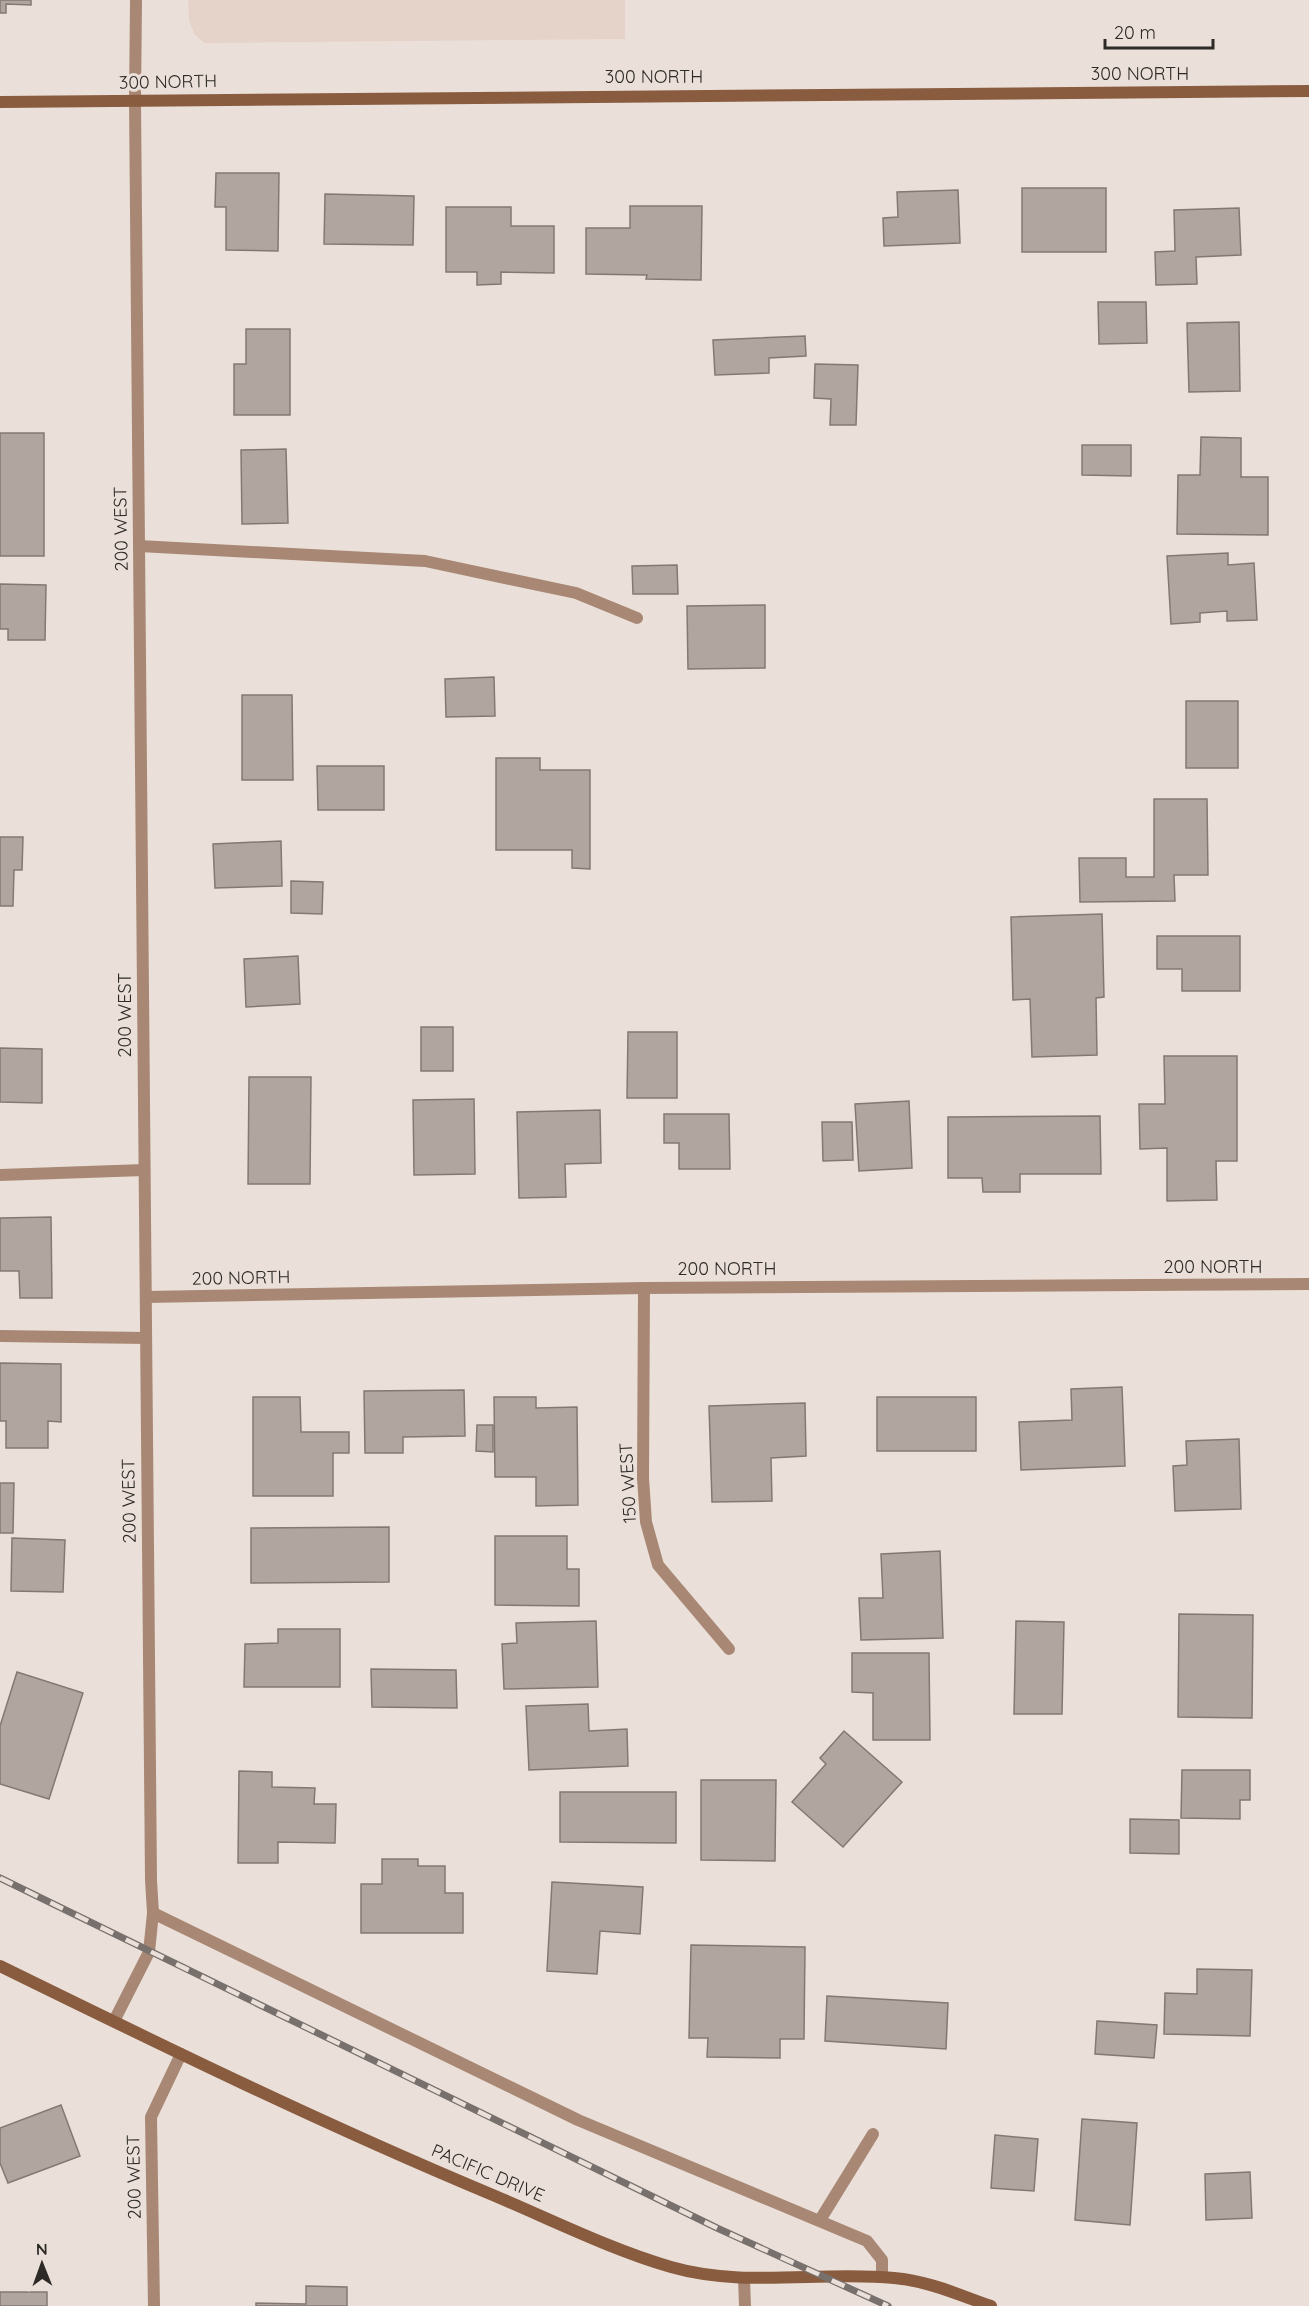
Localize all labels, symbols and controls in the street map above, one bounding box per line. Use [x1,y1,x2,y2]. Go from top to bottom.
scale bar [1105,12,1213,50]
text: 20 m [1114,21,1156,44]
street label: 300 NORTH [1091,62,1189,85]
street label: 300 NORTH [605,65,703,88]
street label: 300 NORTH [119,69,217,94]
street label: 200 WEST [108,486,133,572]
street label: 200 WEST [113,972,136,1057]
street label: 200 NORTH [1164,1255,1262,1278]
street label: 200 NORTH [678,1257,776,1280]
street label: 200 NORTH [191,1265,291,1290]
street label: 150 WEST [614,1442,641,1524]
street label: 200 WEST [116,1458,141,1544]
street label: 200 WEST [121,2134,146,2220]
street label: PACIFIC DRIVE [428,2138,548,2207]
north arrow [12,2234,72,2294]
text: N [36,2239,48,2259]

